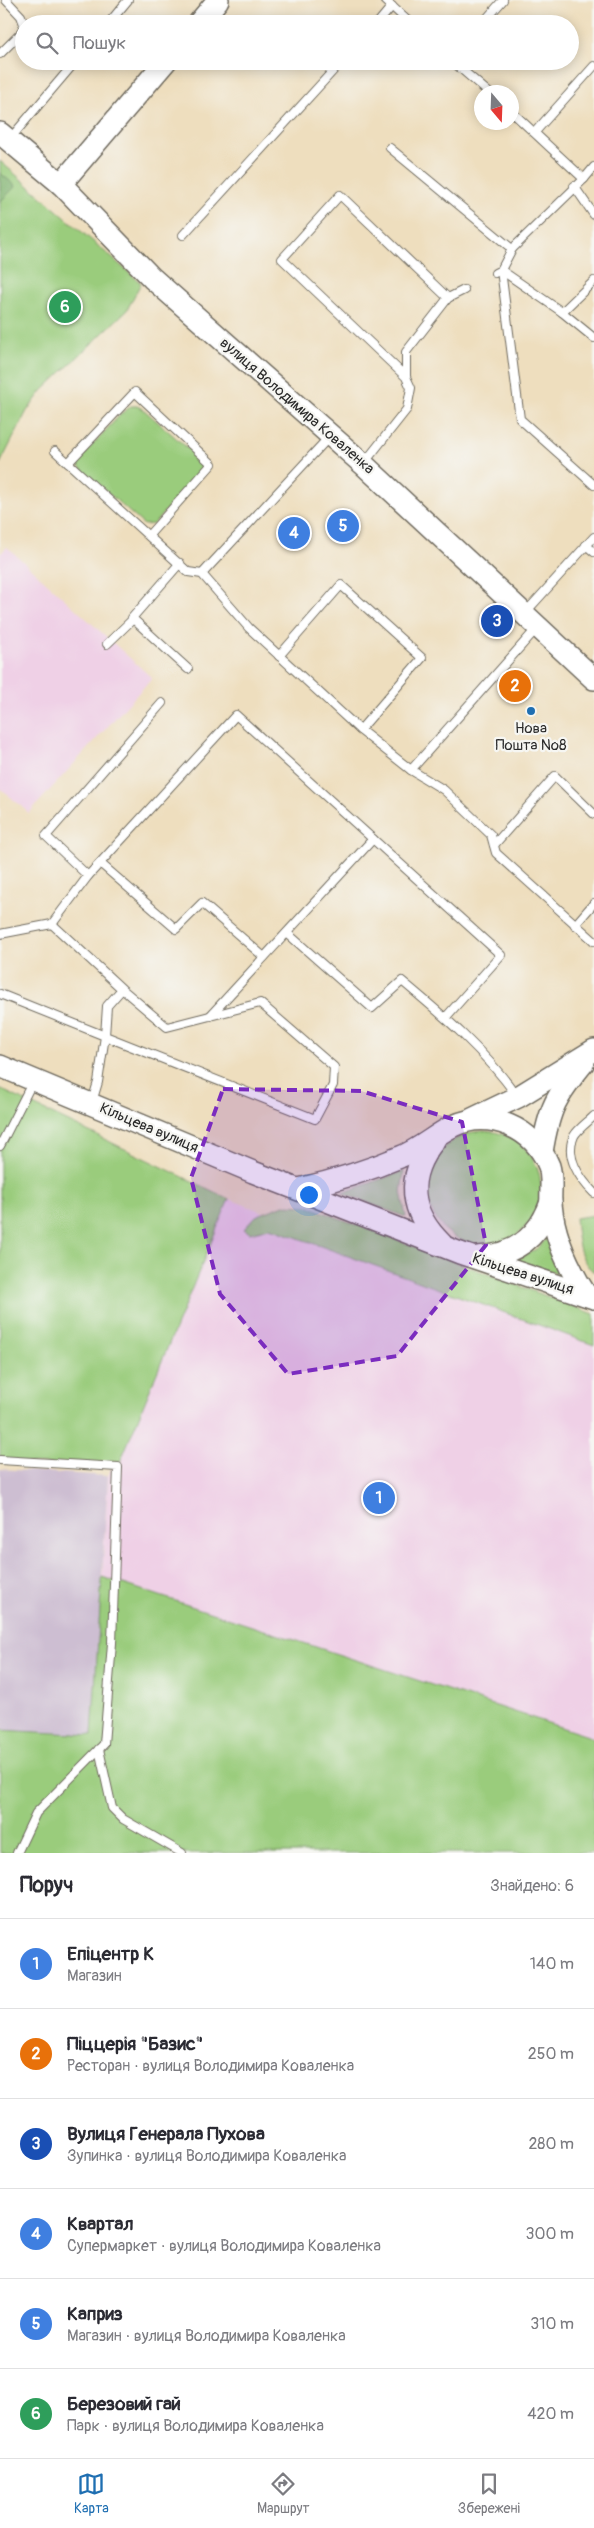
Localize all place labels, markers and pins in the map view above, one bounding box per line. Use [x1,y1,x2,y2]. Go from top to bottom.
pin: 6 [49,288,81,326]
pin: 5 [327,507,359,545]
pin: 4 [278,514,310,552]
pin: 3 [481,602,513,640]
pin: 2 [499,667,531,705]
marker: Нова Пошта №8 [525,705,537,717]
place label: Нова Пошта №8 [495,719,567,755]
pin: 1 [363,1479,395,1517]

